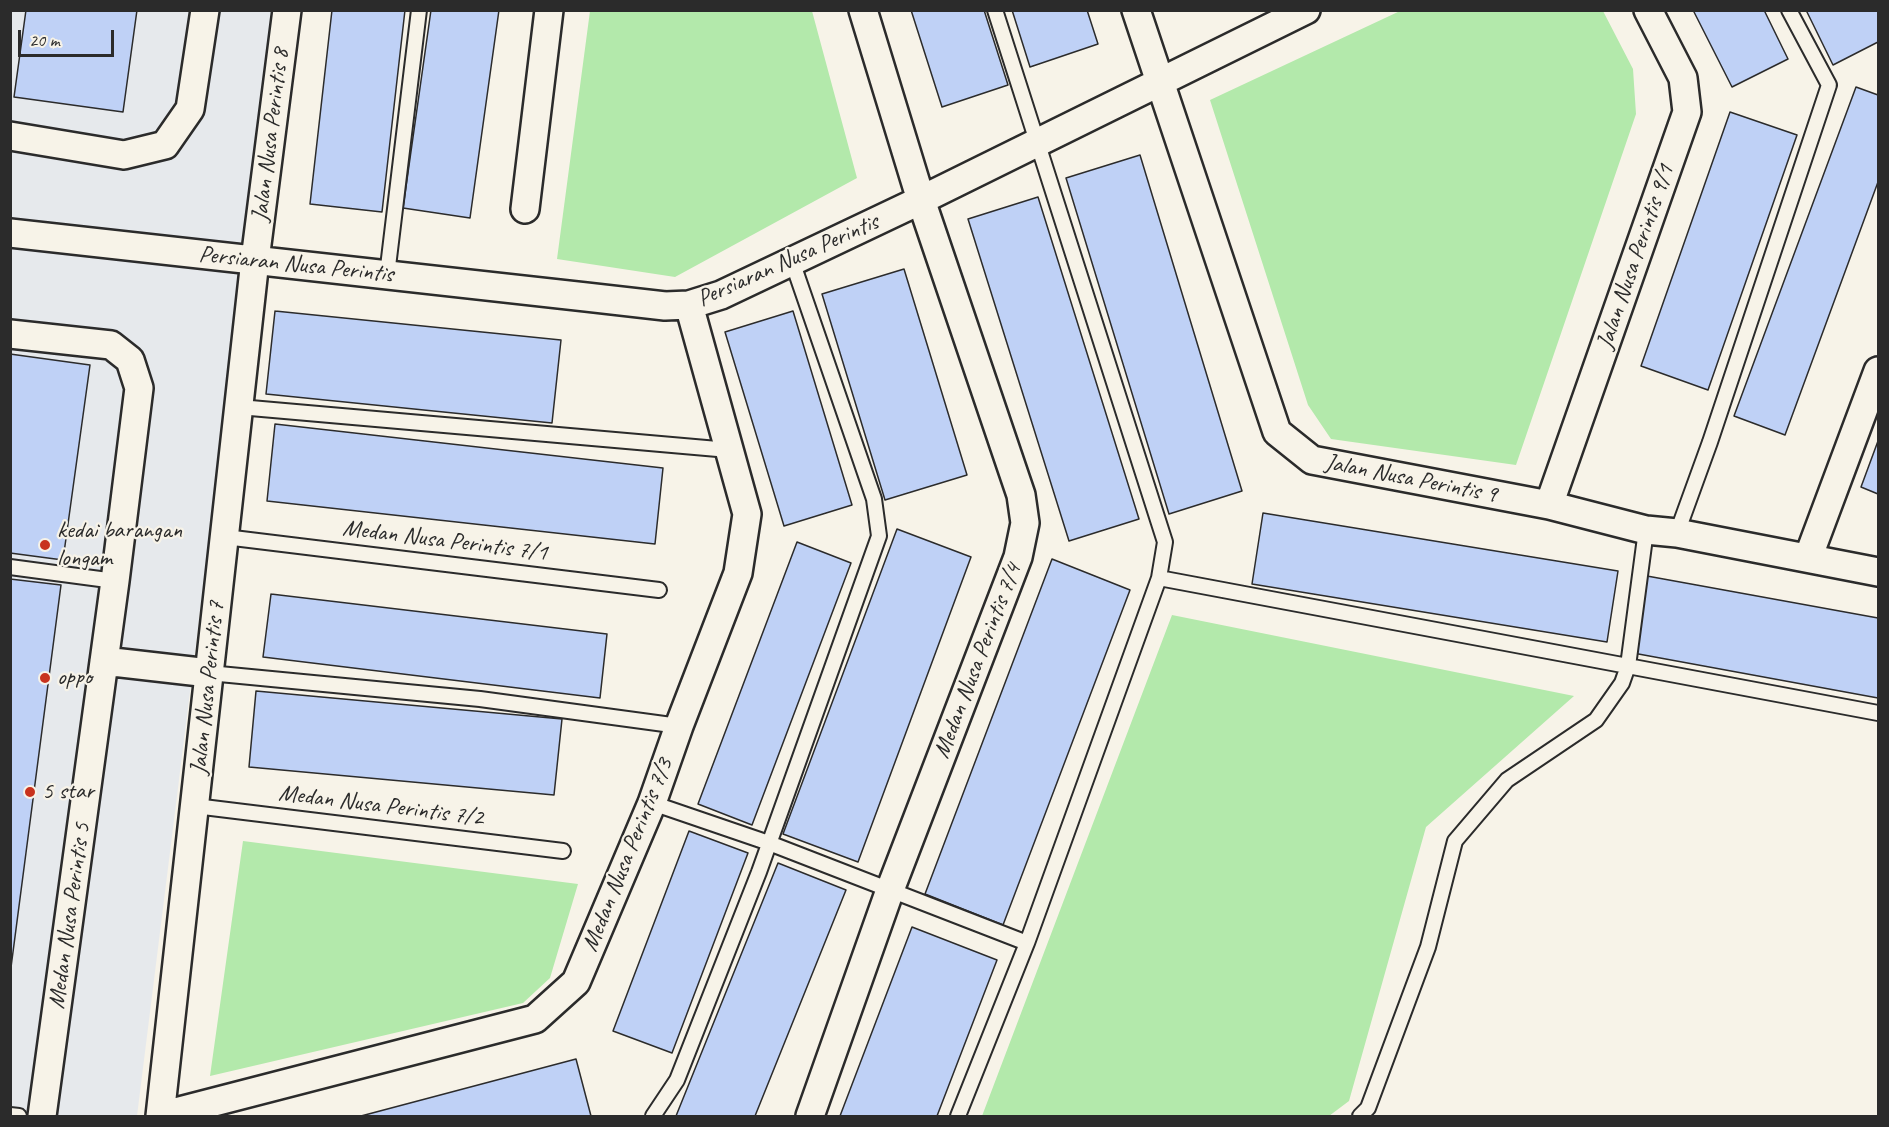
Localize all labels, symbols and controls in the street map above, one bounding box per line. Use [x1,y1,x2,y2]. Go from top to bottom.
scale bar [21,18,117,56]
text: 20 m [29,29,60,51]
street label: Jalan Nusa Perintis 8 [246,47,296,223]
street label: Jalan Nusa Perintis 9/1 [1591,161,1681,353]
street label: Persiaran Nusa Perintis [693,208,883,314]
street label: Persiaran Nusa Perintis [197,240,395,290]
street label: Jalan Nusa Perintis 9 [1323,448,1499,510]
street label: Medan Nusa Perintis 7/1 [341,514,549,568]
place label: kedai barangan longam [57,517,182,573]
marker: kedai barangan longam [38,538,52,552]
street label: Medan Nusa Perintis 7/4 [928,560,1028,762]
street label: Jalan Nusa Perintis 7 [185,600,231,776]
place label: oppo [57,664,92,692]
marker: oppo [38,671,52,685]
street label: Medan Nusa Perintis 7/3 [576,754,680,956]
place label: 5 star [42,778,94,806]
street label: Medan Nusa Perintis 7/2 [277,779,485,833]
marker: 5 star [23,785,37,799]
street label: Medan Nusa Perintis 5 [43,821,97,1011]

